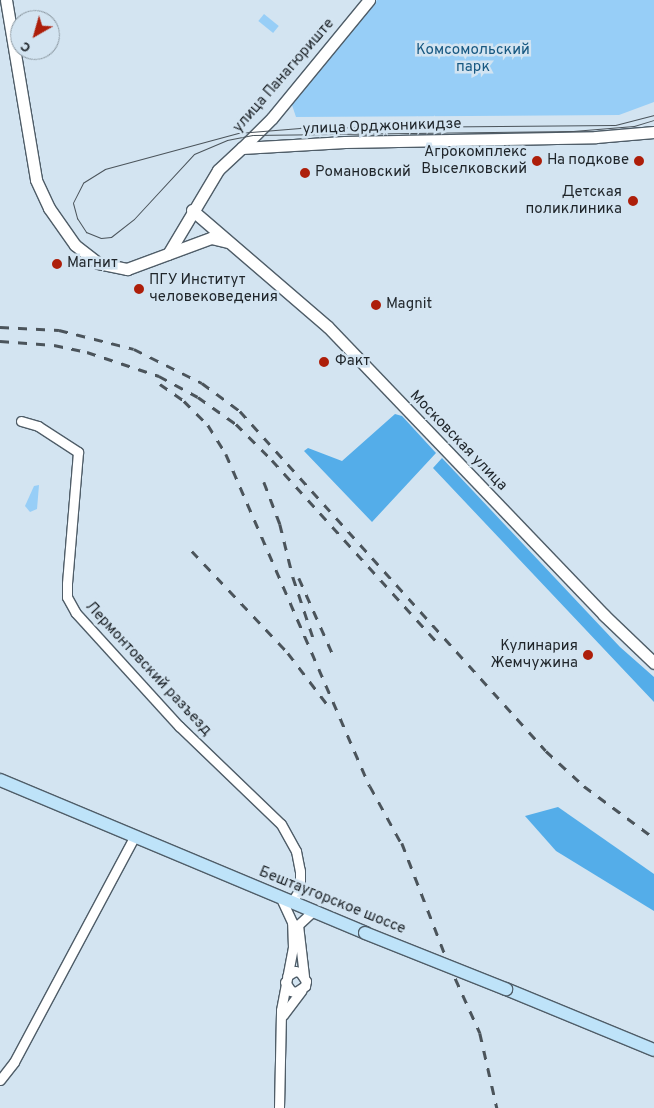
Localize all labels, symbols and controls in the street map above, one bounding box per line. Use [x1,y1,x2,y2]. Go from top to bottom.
north arrow [10,10,60,60]
street label: улица Панагюриште [230,15,338,137]
text: С [17,37,35,56]
park label: Комсомольский парк [416,41,530,76]
street label: улица Орджоникидзе [302,115,462,139]
place label: Агрокомплекс Выселковский [421,143,527,178]
place label: На подкове [547,152,629,170]
marker: Агрокомплекс Выселковский [531,155,543,167]
marker: На подкове [633,155,645,167]
place label: Романовский [315,164,411,182]
marker: Романовский [299,167,311,179]
place label: Детская поликлиника [525,183,622,218]
marker: Детская поликлиника [626,194,640,208]
place label: Магнит [67,255,118,273]
marker: Магнит [51,258,63,270]
place label: ПГУ Институт человековедения [149,271,278,306]
marker: ПГУ Институт человековедения [133,283,145,295]
place label: Magnit [386,296,432,314]
marker: Magnit [370,299,382,311]
place label: Факт [335,353,370,371]
marker: Факт [317,355,331,369]
street label: Московская улица [405,387,511,495]
street label: Лермонтовский разъезд [81,598,215,740]
place label: Кулинария Жемчужина [491,637,578,672]
marker: Кулинария Жемчужина [582,649,594,661]
street label: Бештаугорское шоссе [256,863,408,939]

